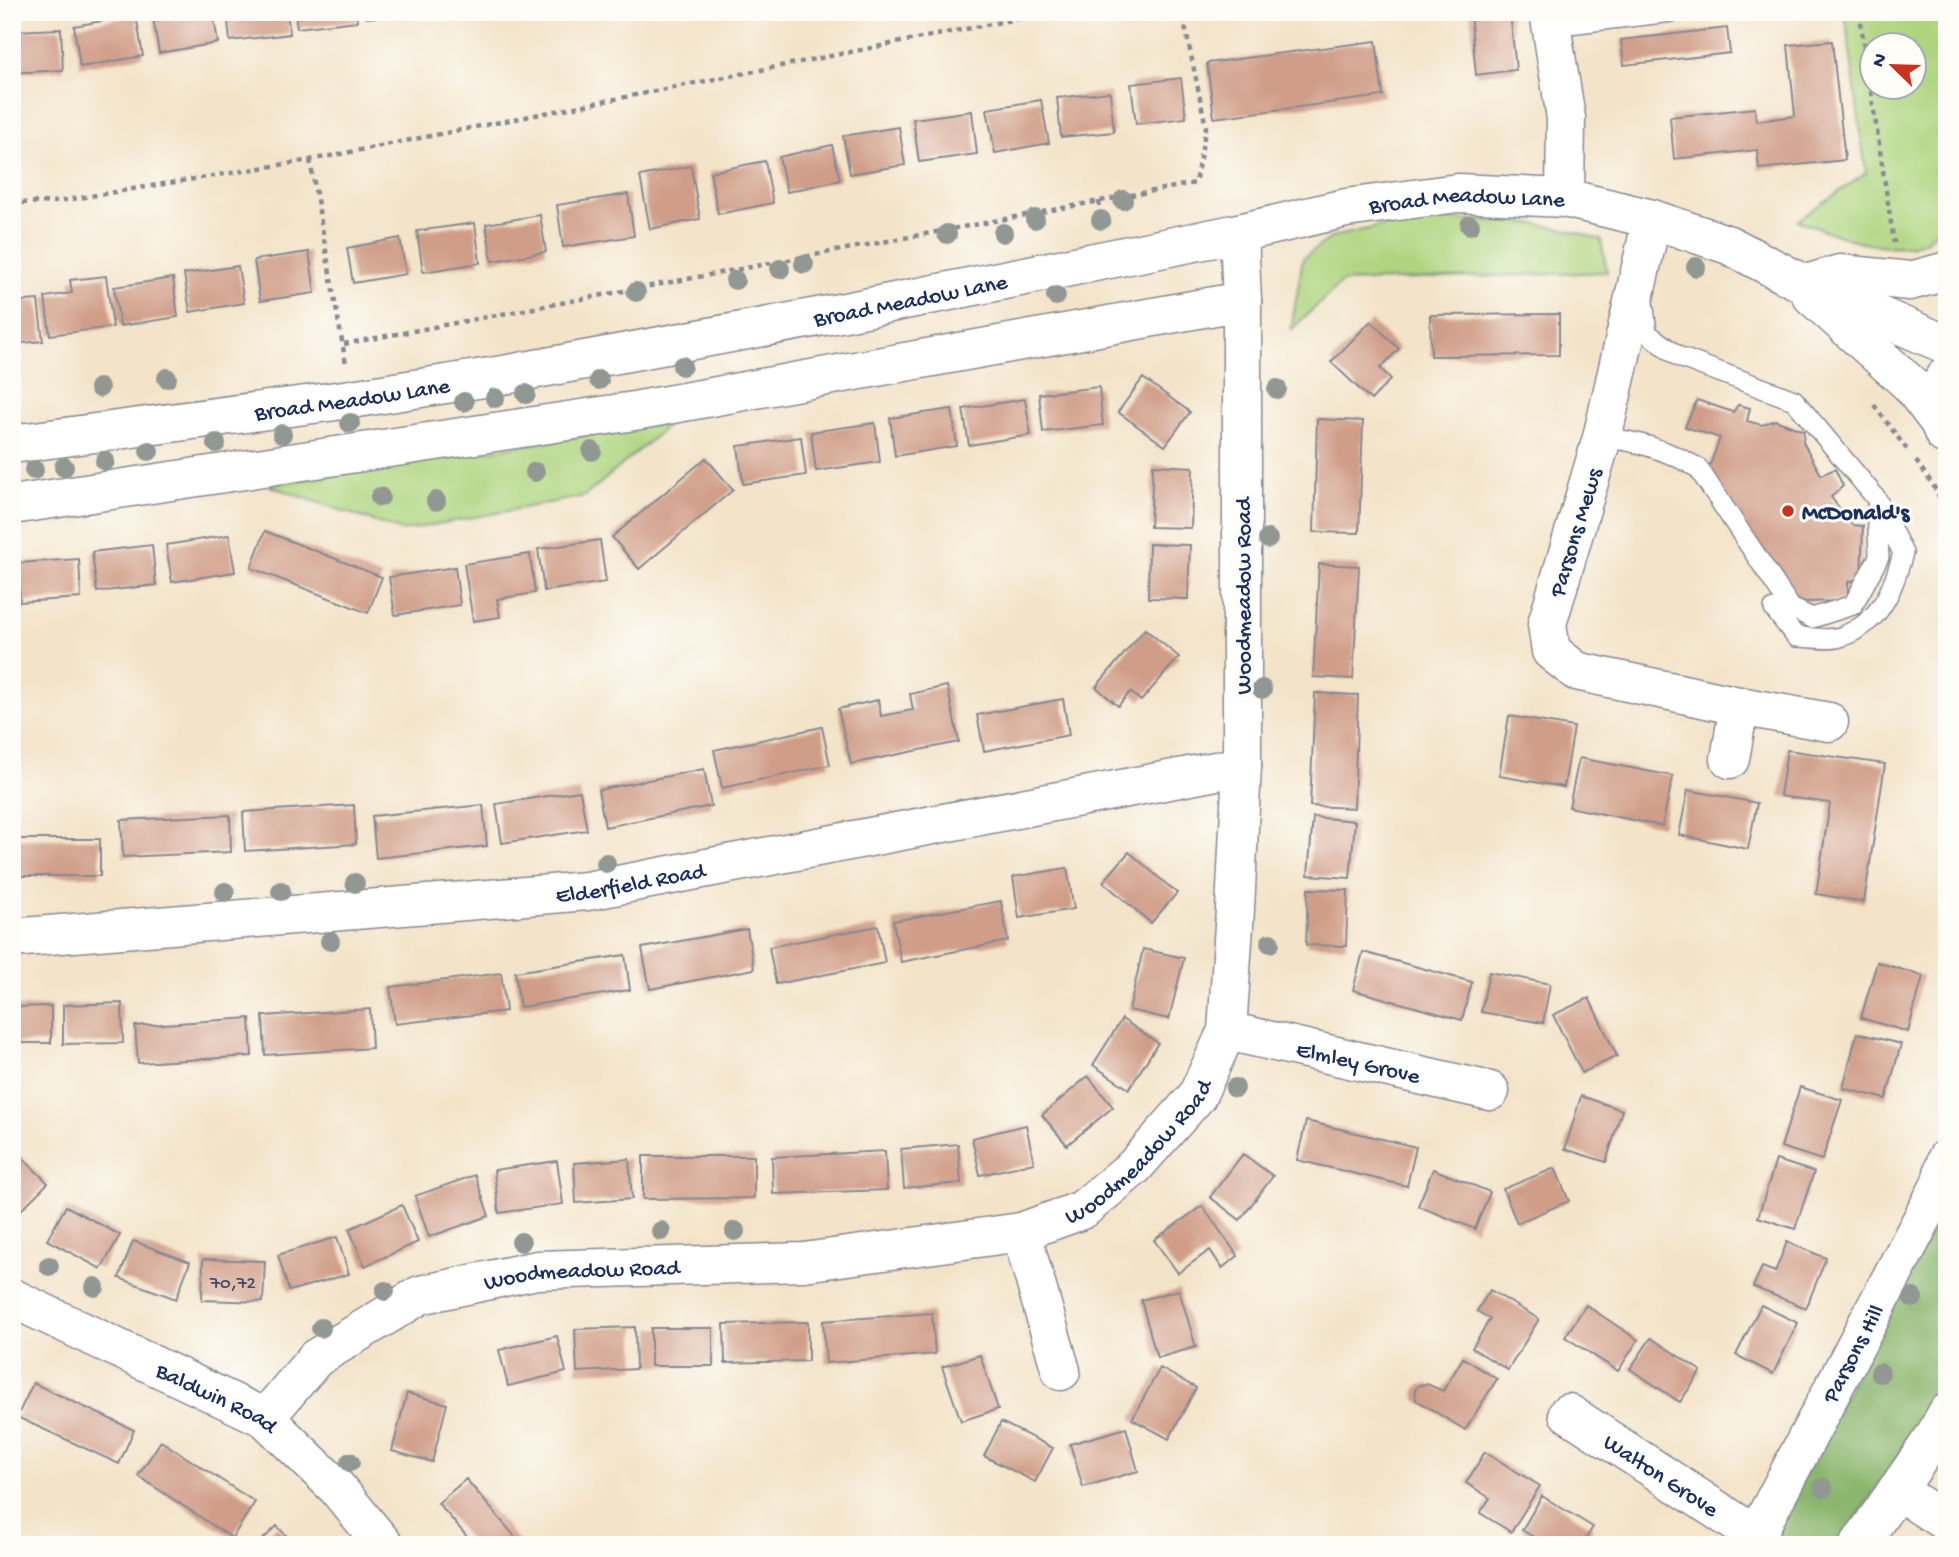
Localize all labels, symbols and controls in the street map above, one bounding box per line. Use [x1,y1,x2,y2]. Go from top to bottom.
north arrow [1857,32,1927,102]
text: N [1868,51,1894,71]
street label: Broad Meadow Lane [1367,183,1567,222]
street label: Broad Meadow Lane [811,270,1011,335]
street label: Broad Meadow Lane [252,373,453,429]
street label: Parsons Mews [1545,465,1610,602]
street label: Woodmeadow Road [1232,496,1259,694]
place label: McDonald's [1802,501,1911,528]
marker: McDonald's [1780,503,1796,519]
street label: Elderfield Road [555,858,709,911]
street label: Elmley Grove [1293,1037,1423,1092]
street label: Woodmeadow Road [1062,1075,1220,1232]
street label: Woodmeadow Road [482,1256,681,1298]
house number: 70,72 [209,1273,256,1296]
street label: Parsons Hill [1818,1301,1892,1409]
street label: Baldwin Road [150,1358,283,1441]
street label: Walton Grove [1597,1430,1723,1525]

